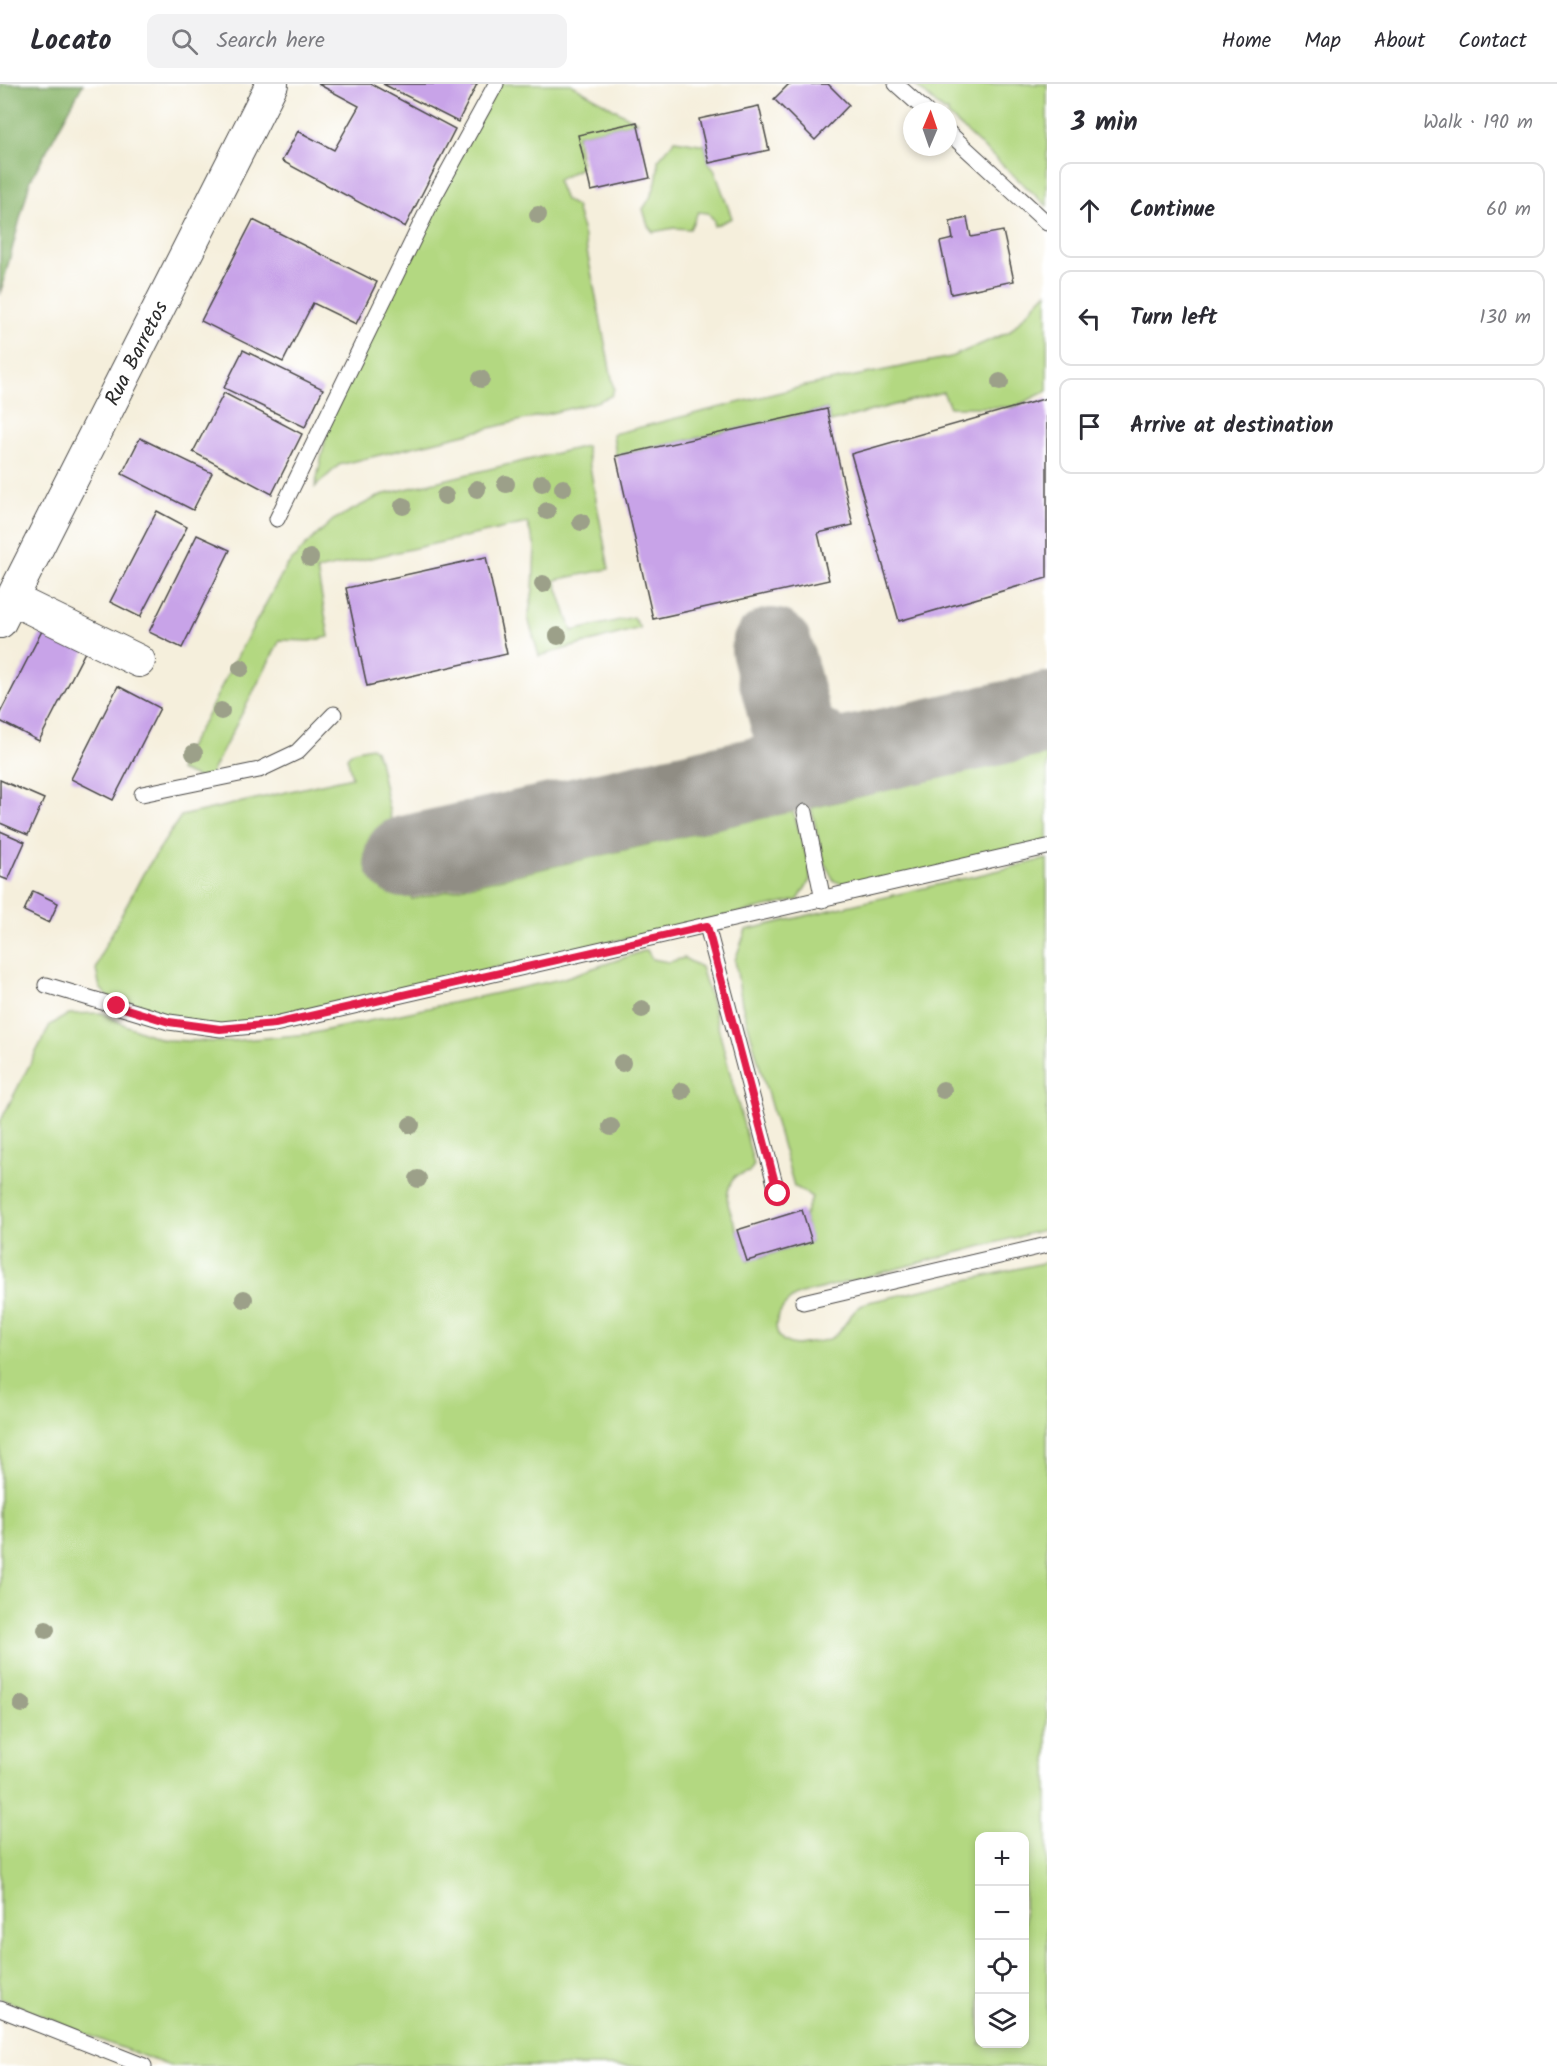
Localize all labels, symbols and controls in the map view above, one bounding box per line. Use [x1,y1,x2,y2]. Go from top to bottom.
search box [147,14,567,68]
text: Locato [30,19,111,64]
text: Search here [216,24,325,59]
icon: search [168,25,201,58]
text: Home [1222,25,1271,58]
text: Map [1304,25,1341,58]
text: About [1374,25,1425,58]
text: Contact [1458,25,1527,58]
north arrow [903,102,957,156]
text: 3 min [1071,102,1138,144]
text: Walk · 190 m [1423,107,1533,139]
text: Continue [1130,193,1215,228]
icon: ahead [1073,194,1106,227]
text: 60 m [1486,194,1531,226]
street label: Rua Barretos [97,295,178,412]
text: Turn left [1130,301,1217,336]
icon: left [1073,302,1106,335]
text: 130 m [1479,302,1531,334]
text: Arrive at destination [1130,409,1333,444]
icon: arrive [1073,410,1106,443]
route end [103,992,129,1018]
route start [764,1180,790,1206]
map controls [975,1832,1029,2048]
button: + [975,1832,1029,1886]
button: − [975,1886,1029,1940]
button: locate [975,1940,1029,1994]
button: layers [975,1994,1029,2048]

